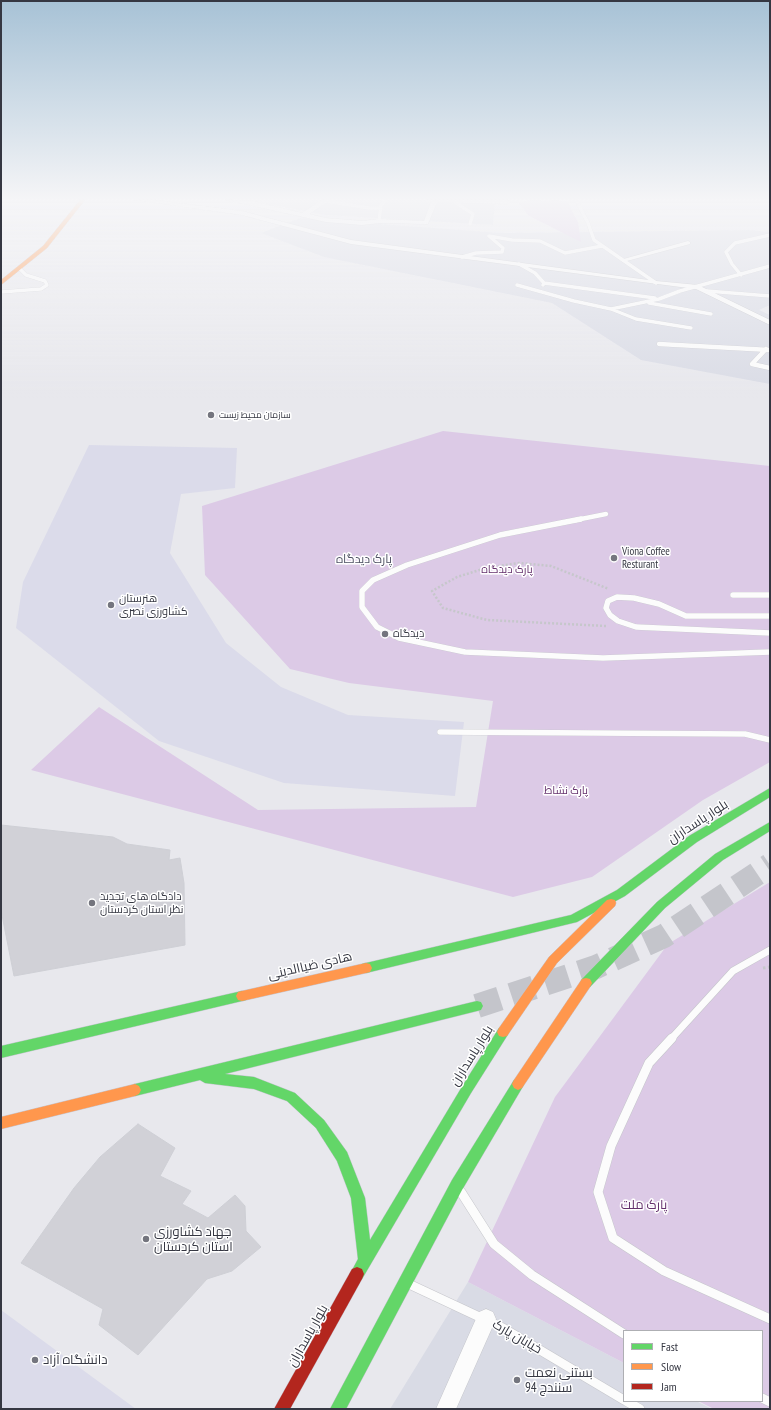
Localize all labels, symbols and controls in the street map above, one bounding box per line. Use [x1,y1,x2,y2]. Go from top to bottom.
marker: سازمان محیط زیست [206,410,216,420]
place label: سازمان محیط زیست [219,410,291,420]
place label: Viona Coffee Resturant [622,545,670,571]
district label: پارک دیدگاه [336,553,392,567]
marker: Viona Coffee Resturant [609,553,619,563]
park label: پارک دیدگاه [481,563,533,577]
place label: هنرستان کشاورزی نصری [119,592,188,618]
marker: هنرستان کشاورزی نصری [106,600,116,610]
place label: دیدگاه [393,627,424,641]
marker: دیدگاه [380,629,390,639]
park label: پارک نشاط [544,784,588,798]
street label: بلوار پاسداران [665,797,731,847]
place label: دادگاه های تجدید نظر استان کردستان [100,890,183,916]
marker: دادگاه های تجدید نظر استان کردستان [87,898,97,908]
street label: هادی ضیاالدینی [266,949,354,983]
street label: بلوار پاسداران [447,1023,497,1089]
park label: پارک ملت [621,1197,667,1213]
place label: جهاد کشاورزی استان کردستان [154,1224,233,1255]
marker: جهاد کشاورزی استان کردستان [141,1234,151,1244]
street label: بلوار پاسداران [285,1302,331,1370]
street label: خیابان پارک [489,1317,545,1357]
legend [623,1330,763,1402]
text: Fast [661,1339,678,1354]
place label: دانشگاه آزاد [43,1352,108,1368]
marker: دانشگاه آزاد [30,1355,40,1365]
text: Slow [661,1359,681,1374]
place label: بستنی نعمت سنندج 94 [525,1365,593,1396]
marker: بستنی نعمت سنندج 94 [512,1375,522,1385]
text: Jam [661,1379,677,1394]

